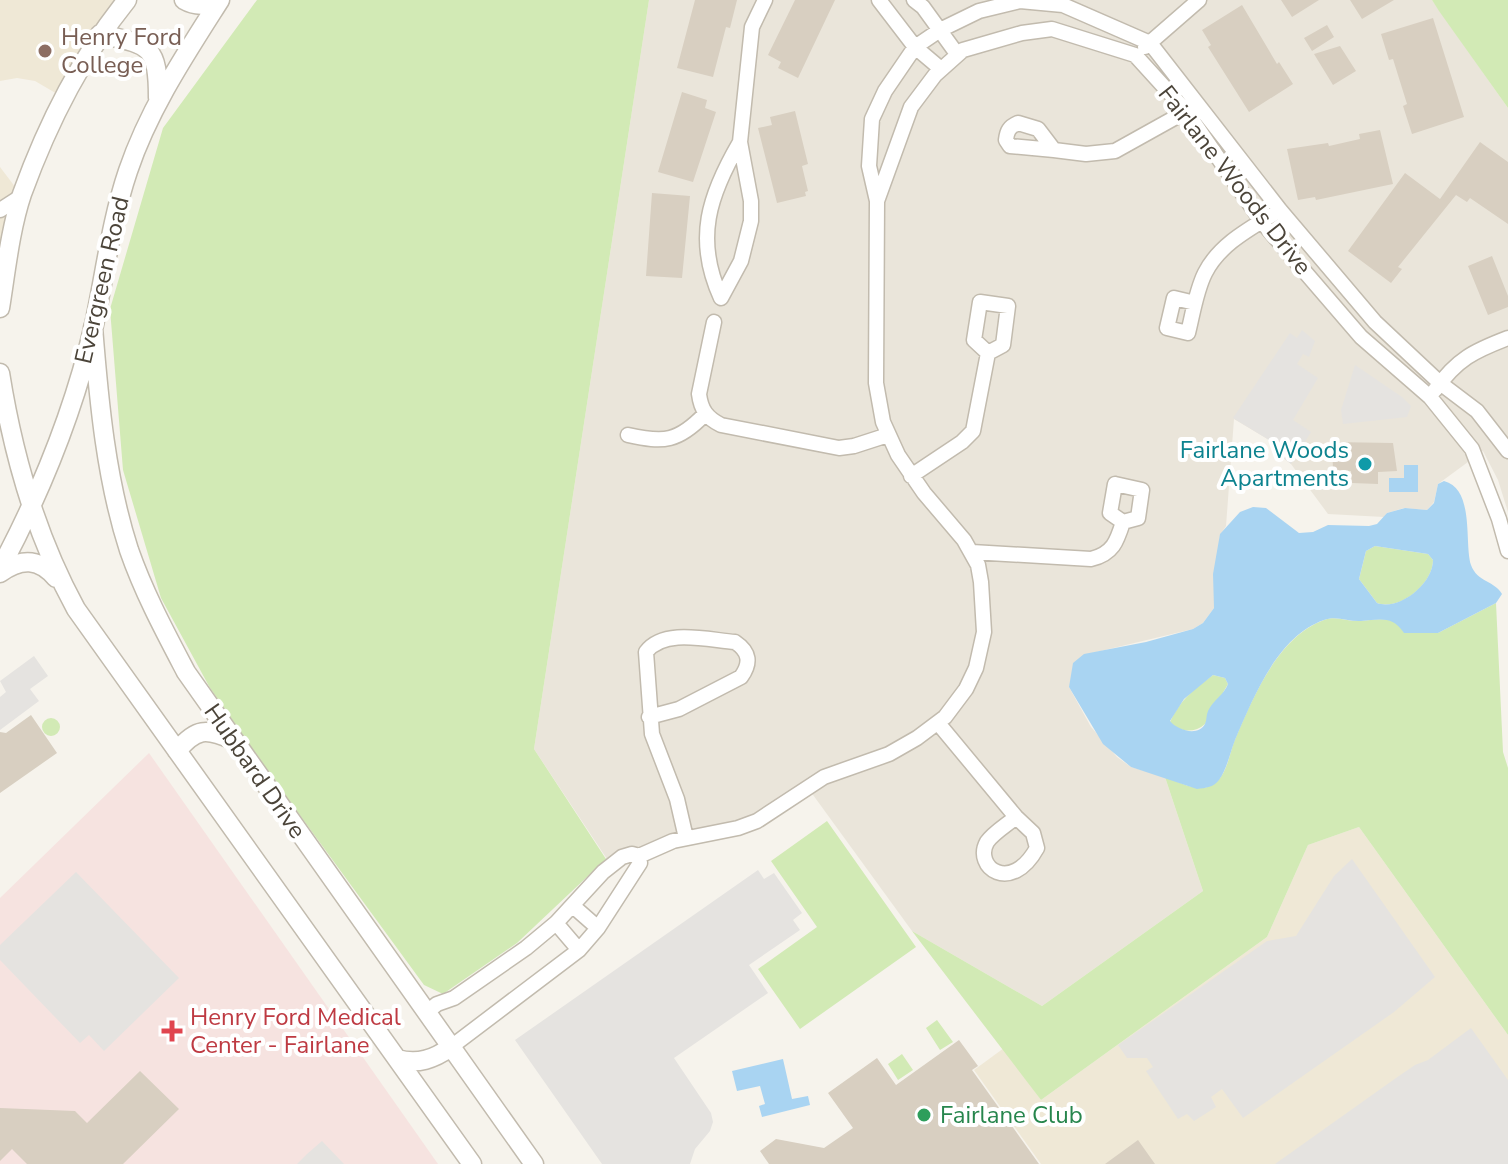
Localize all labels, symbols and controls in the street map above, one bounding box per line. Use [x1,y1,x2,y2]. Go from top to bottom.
place label: Henry Ford College [61,21,182,81]
marker: Henry Ford College [36,42,54,60]
street label: Fairlane Woods Drive [1151,79,1319,281]
street label: Evergreen Road [67,193,137,367]
place label: Fairlane Woods Apartments [1180,434,1349,494]
marker: Fairlane Woods Apartments [1356,455,1374,473]
street label: Hubbard Drive [197,697,313,845]
place label: Henry Ford Medical Center - Fairlane [190,1001,401,1061]
marker: Henry Ford Medical Center - Fairlane [161,1020,183,1042]
place label: Fairlane Club [940,1099,1083,1131]
marker: Fairlane Club [915,1106,933,1124]

